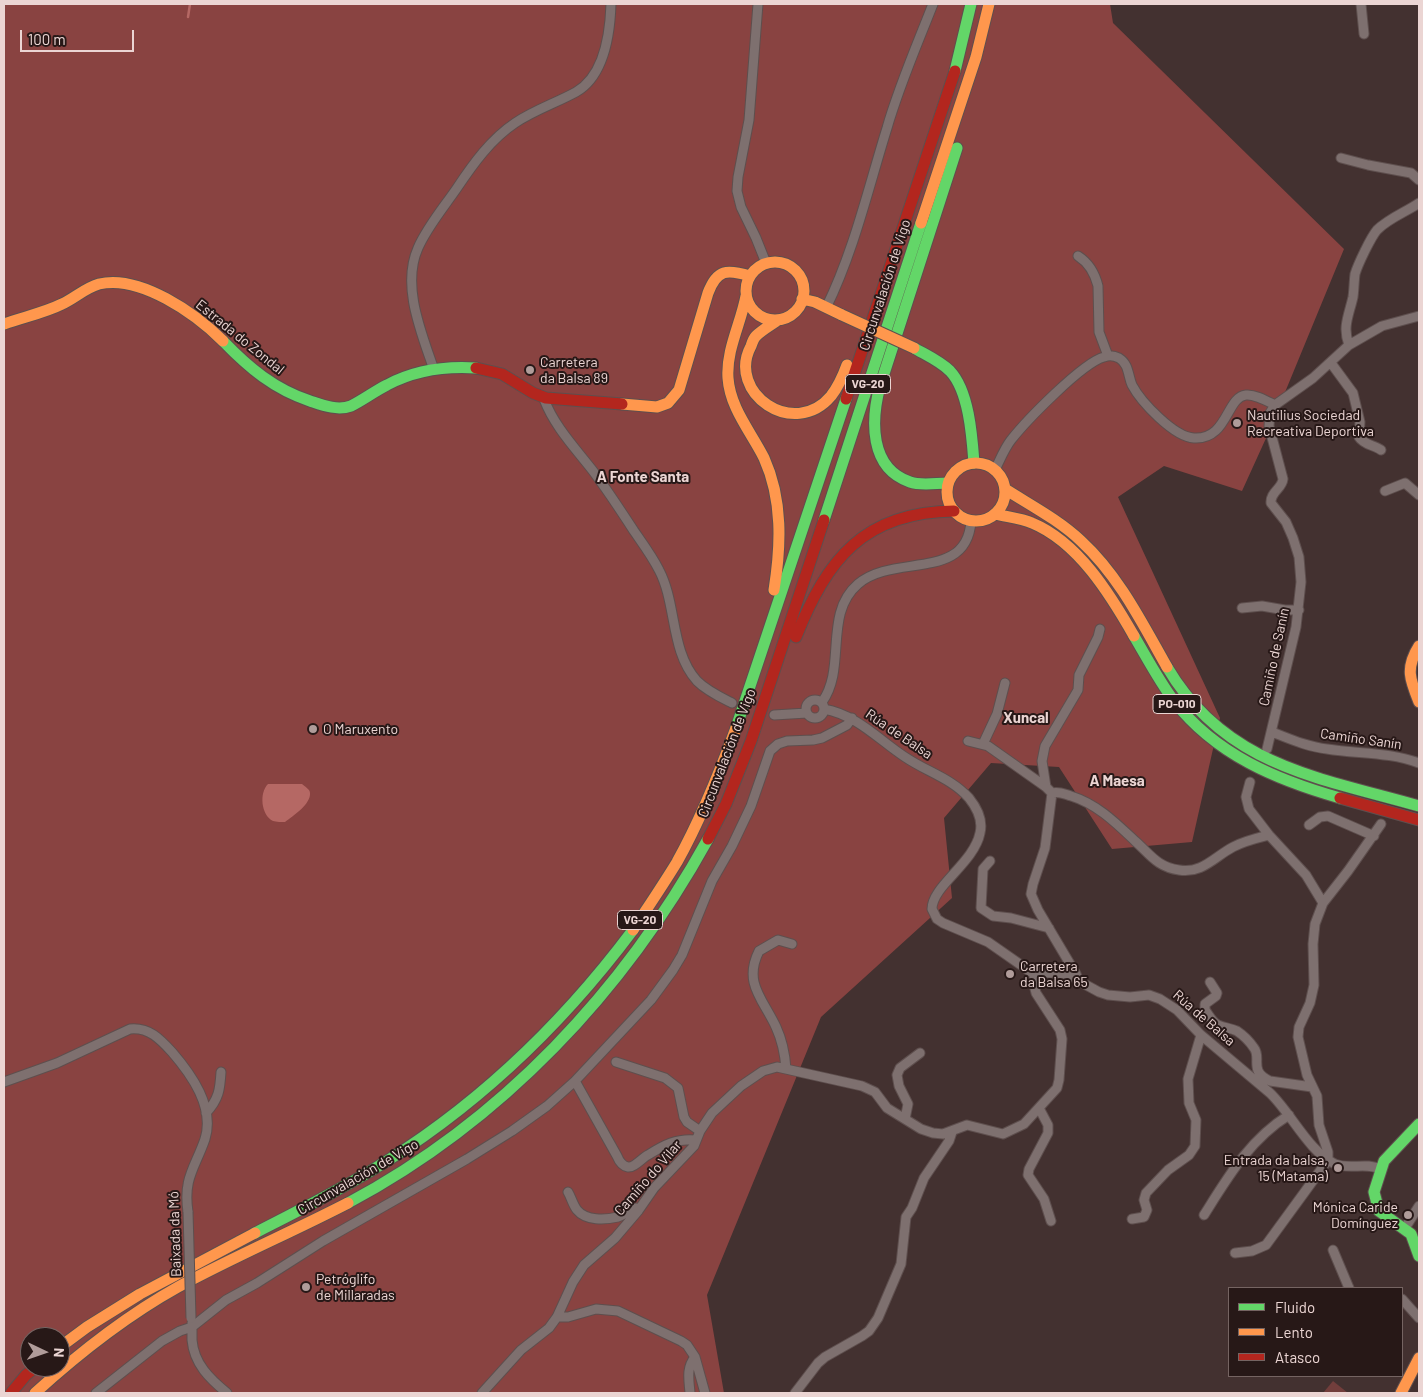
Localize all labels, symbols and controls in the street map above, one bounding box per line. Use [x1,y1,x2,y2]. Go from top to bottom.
scale bar [22,20,136,52]
text: 100 m [28,30,66,48]
street label: Circunvalación de Vigo [856,217,914,353]
street label: Estrada do Zondal [192,296,288,378]
place label: Carretera da Balsa 89 [540,354,608,387]
marker: Carretera da Balsa 89 [524,364,536,376]
road number: VG-20 [846,374,890,394]
place label: Nautilius Sociedad Recreativa Deportiva [1247,407,1374,440]
marker: Nautilius Sociedad Recreativa Deportiva [1231,417,1243,429]
district label: A Fonte Santa [597,468,689,486]
street label: Camiño de Sanín [1255,606,1293,708]
street label: Circunvalación de Vigo [695,686,759,820]
road number: PO-010 [1153,694,1201,714]
street label: Rúa de Balsa [862,706,936,762]
district label: Xuncal [1003,709,1049,727]
place label: O Maruxento [323,721,398,737]
marker: O Maruxento [307,723,319,735]
street label: Camiño Sanín [1319,725,1403,753]
district label: A Maesa [1089,772,1145,790]
road number: VG-20 [618,910,662,930]
place label: Carretera da Balsa 65 [1020,958,1088,990]
marker: Carretera da Balsa 65 [1004,968,1016,980]
street label: Rúa de Balsa [1169,986,1239,1050]
street label: Circunvalación de Vigo [295,1136,421,1218]
street label: Camiño do Vilar [611,1137,685,1219]
place label: Entrada da balsa, 15 (Matama) [1224,1152,1328,1184]
marker: Entrada da balsa, 15 (Matama) [1332,1162,1344,1174]
street label: Baixada da Mó [165,1191,185,1277]
place label: Mónica Caride Domínguez [1313,1199,1398,1232]
marker: Mónica Caride Domínguez [1402,1209,1414,1221]
place label: Petróglifo de Millaradas [316,1271,395,1304]
marker: Petróglifo de Millaradas [300,1281,312,1293]
legend [1228,1287,1403,1377]
text: Fluido [1275,1298,1315,1316]
text: Lento [1275,1323,1313,1341]
north arrow [20,1327,70,1377]
text: N [51,1348,68,1358]
text: Atasco [1275,1348,1320,1366]

